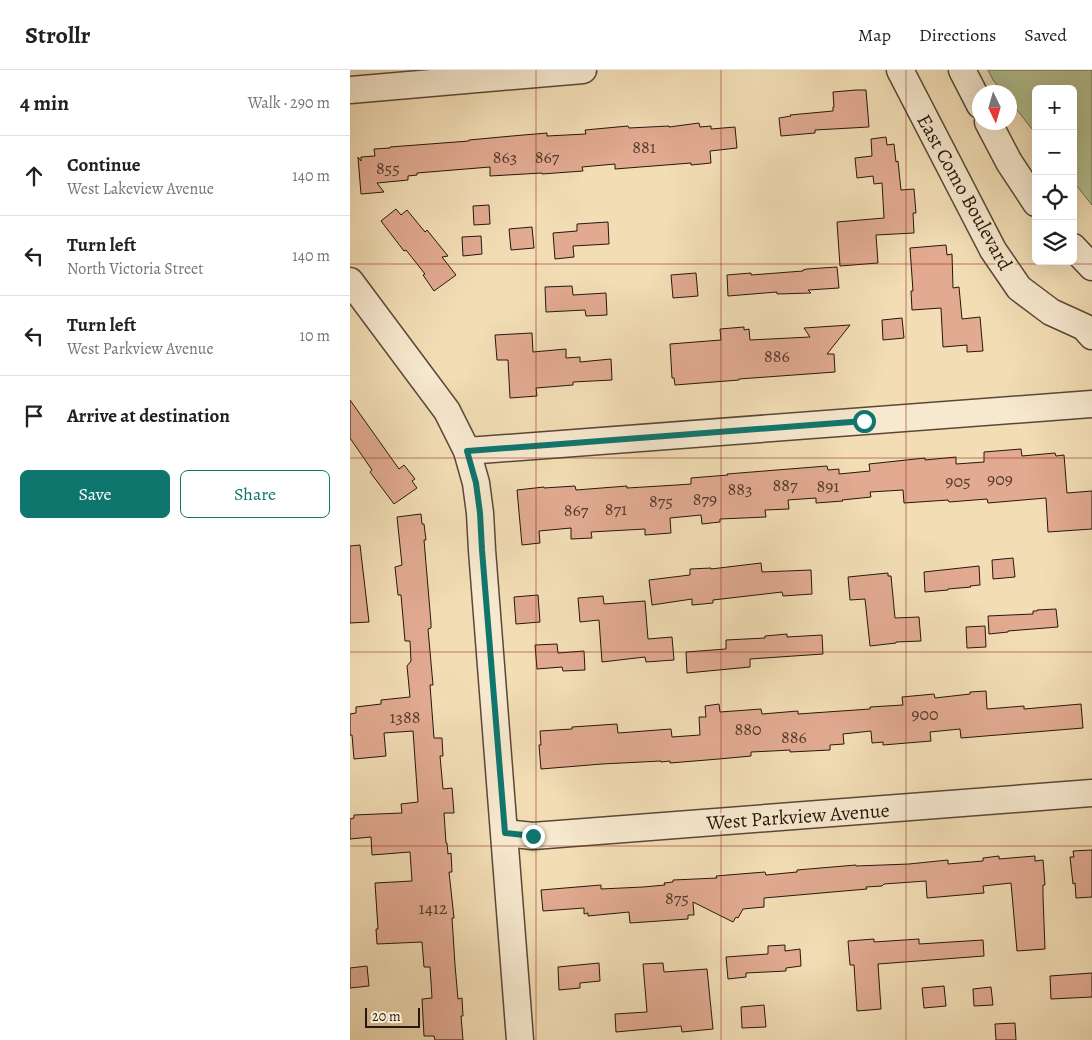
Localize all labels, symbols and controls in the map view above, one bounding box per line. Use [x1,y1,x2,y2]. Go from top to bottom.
text: Strollr [25,19,90,51]
text: Map [858,23,891,47]
text: Directions [919,23,996,47]
text: Saved [1024,23,1067,47]
north arrow [972,85,1017,130]
map controls [1032,85,1077,265]
button: + [1032,85,1077,130]
text: 4 min [20,89,69,117]
text: Walk · 290 m [248,92,330,114]
street label: East Como Boulevard [910,109,1019,275]
button: − [1032,130,1077,175]
house number: 881 [632,135,656,159]
house number: 863 [493,145,517,169]
house number: 867 [535,145,560,169]
text: Continue [67,152,141,178]
house number: 855 [376,156,400,180]
icon: ahead [20,162,48,190]
text: 140 m [292,165,330,187]
button: locate [1032,175,1077,220]
text: West Lakeview Avenue [67,178,214,200]
button: layers [1032,220,1077,265]
text: Turn left [67,232,136,258]
icon: left [20,242,48,270]
text: 140 m [292,245,330,267]
text: North Victoria Street [67,258,204,280]
text: Turn left [67,312,136,338]
icon: left [20,322,48,350]
text: 10 m [300,325,330,347]
text: West Parkview Avenue [67,338,214,360]
house number: 886 [764,344,790,368]
icon: arrive [20,402,48,430]
text: Arrive at destination [67,403,230,429]
route start [853,410,876,433]
house number: 909 [987,467,1013,491]
house number: 905 [945,469,971,493]
button: Save [20,470,170,518]
button: Share [180,470,330,518]
house number: 887 [772,473,798,497]
house number: 891 [816,474,840,498]
house number: 883 [728,477,752,501]
house number: 879 [693,487,717,511]
house number: 875 [649,489,673,513]
house number: 871 [605,497,627,521]
house number: 867 [564,498,589,522]
house number: 900 [911,702,939,726]
house number: 1388 [389,705,421,729]
house number: 880 [734,717,762,741]
house number: 886 [781,725,807,749]
street label: West Parkview Avenue [705,797,890,836]
route end [522,825,545,848]
house number: 875 [665,886,689,910]
house number: 1412 [418,896,448,920]
scale bar [365,1005,420,1028]
text: 20 m [372,1007,401,1026]

